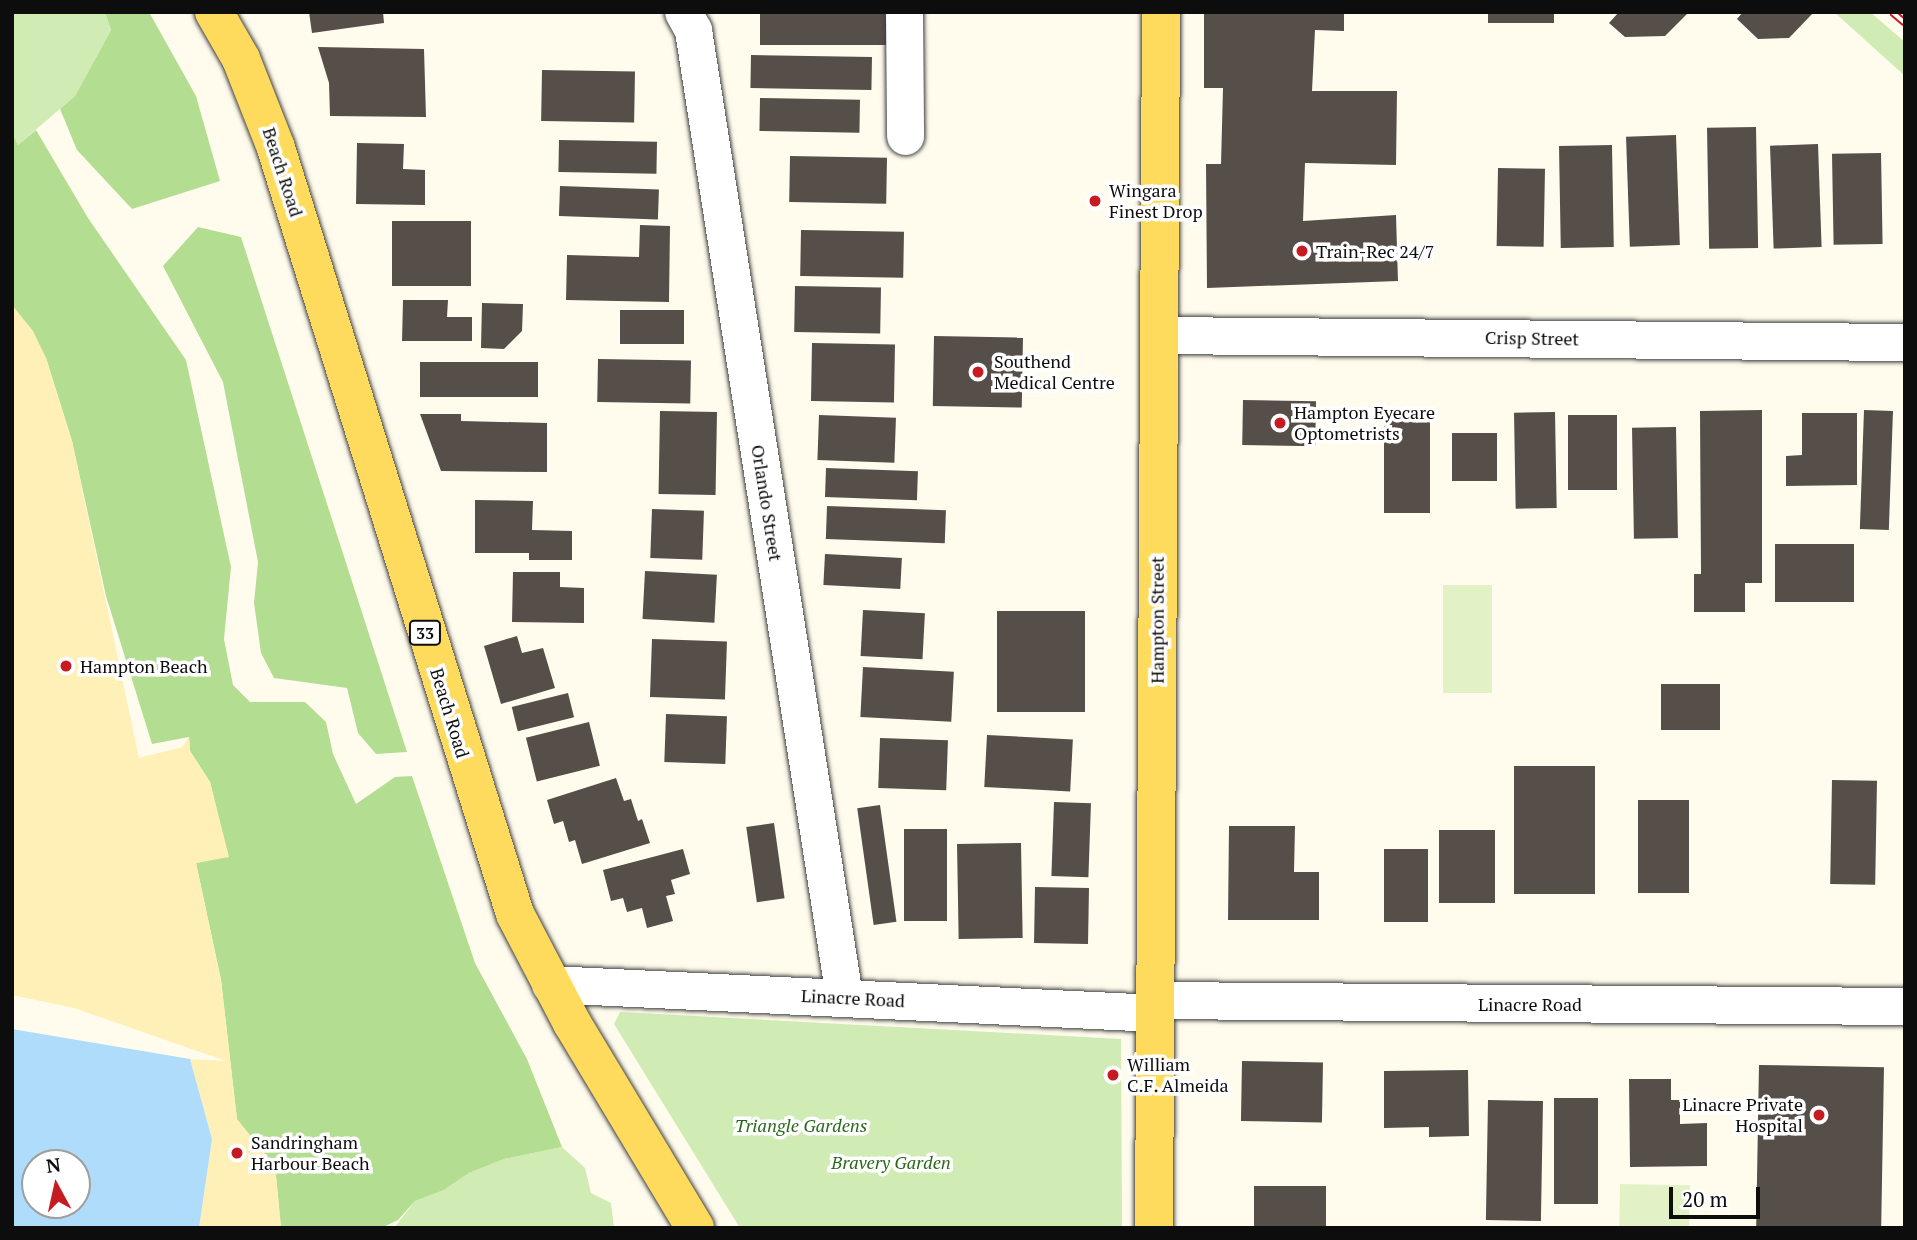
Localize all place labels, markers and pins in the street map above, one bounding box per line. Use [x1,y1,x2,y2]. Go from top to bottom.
place label: Wingara Finest Drop [1109,180,1203,222]
marker: Wingara Finest Drop [1087,193,1103,209]
place label: Train-Rec 24/7 [1316,240,1434,262]
marker: Train-Rec 24/7 [1294,243,1310,259]
place label: Southend Medical Centre [994,351,1115,394]
marker: Southend Medical Centre [968,362,988,382]
place label: Hampton Eyecare Optometrists [1294,402,1435,444]
marker: Hampton Eyecare Optometrists [1272,415,1288,431]
place label: Hampton Beach [80,655,208,677]
marker: Hampton Beach [58,658,74,674]
place label: William C.F. Almeida [1127,1054,1230,1096]
marker: William C.F. Almeida [1105,1067,1121,1083]
place label: Linacre Private Hospital [1682,1094,1803,1136]
marker: Linacre Private Hospital [1809,1105,1829,1125]
place label: Sandringham Harbour Beach [251,1132,370,1174]
marker: Sandringham Harbour Beach [229,1145,245,1161]

